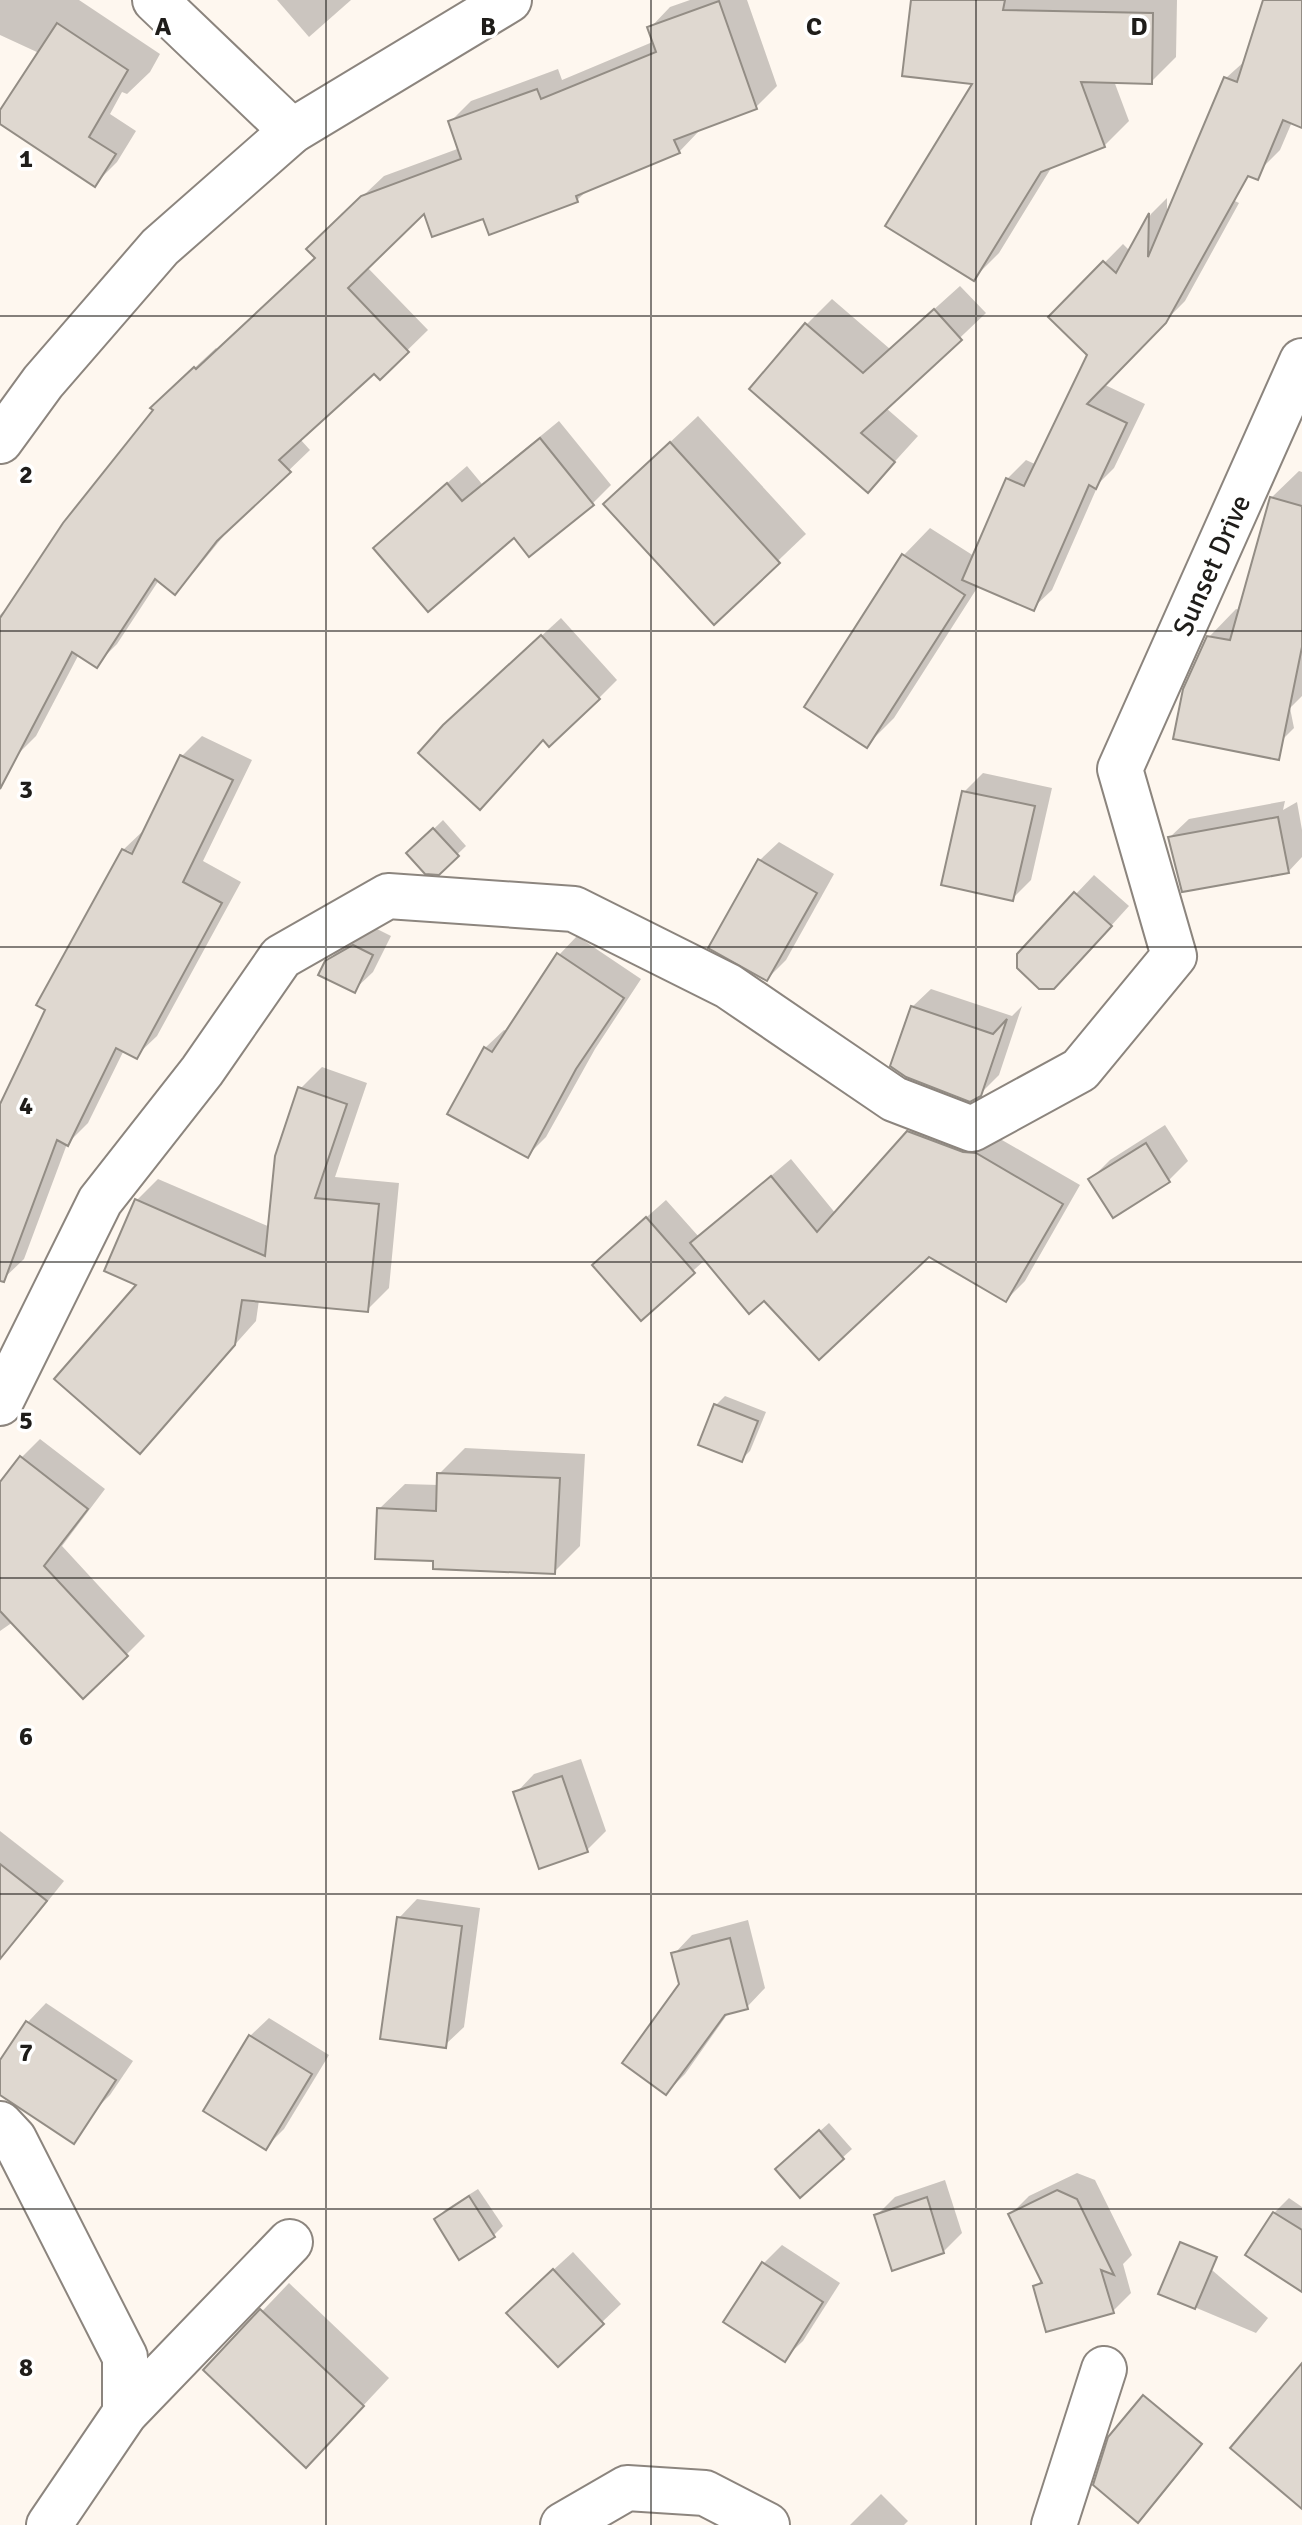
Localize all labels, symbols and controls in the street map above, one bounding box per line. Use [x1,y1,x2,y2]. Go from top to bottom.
text: A [155,11,172,43]
text: B [480,11,496,43]
text: C [806,11,822,43]
text: D [1130,11,1148,43]
text: 1 [19,143,33,175]
text: 2 [19,459,33,491]
street label: Sunset Drive [1166,490,1258,641]
text: 3 [19,774,33,806]
text: 4 [19,1090,33,1122]
text: 5 [19,1405,33,1437]
text: 6 [19,1721,33,1753]
text: 7 [19,2037,33,2069]
text: 8 [19,2352,33,2384]

